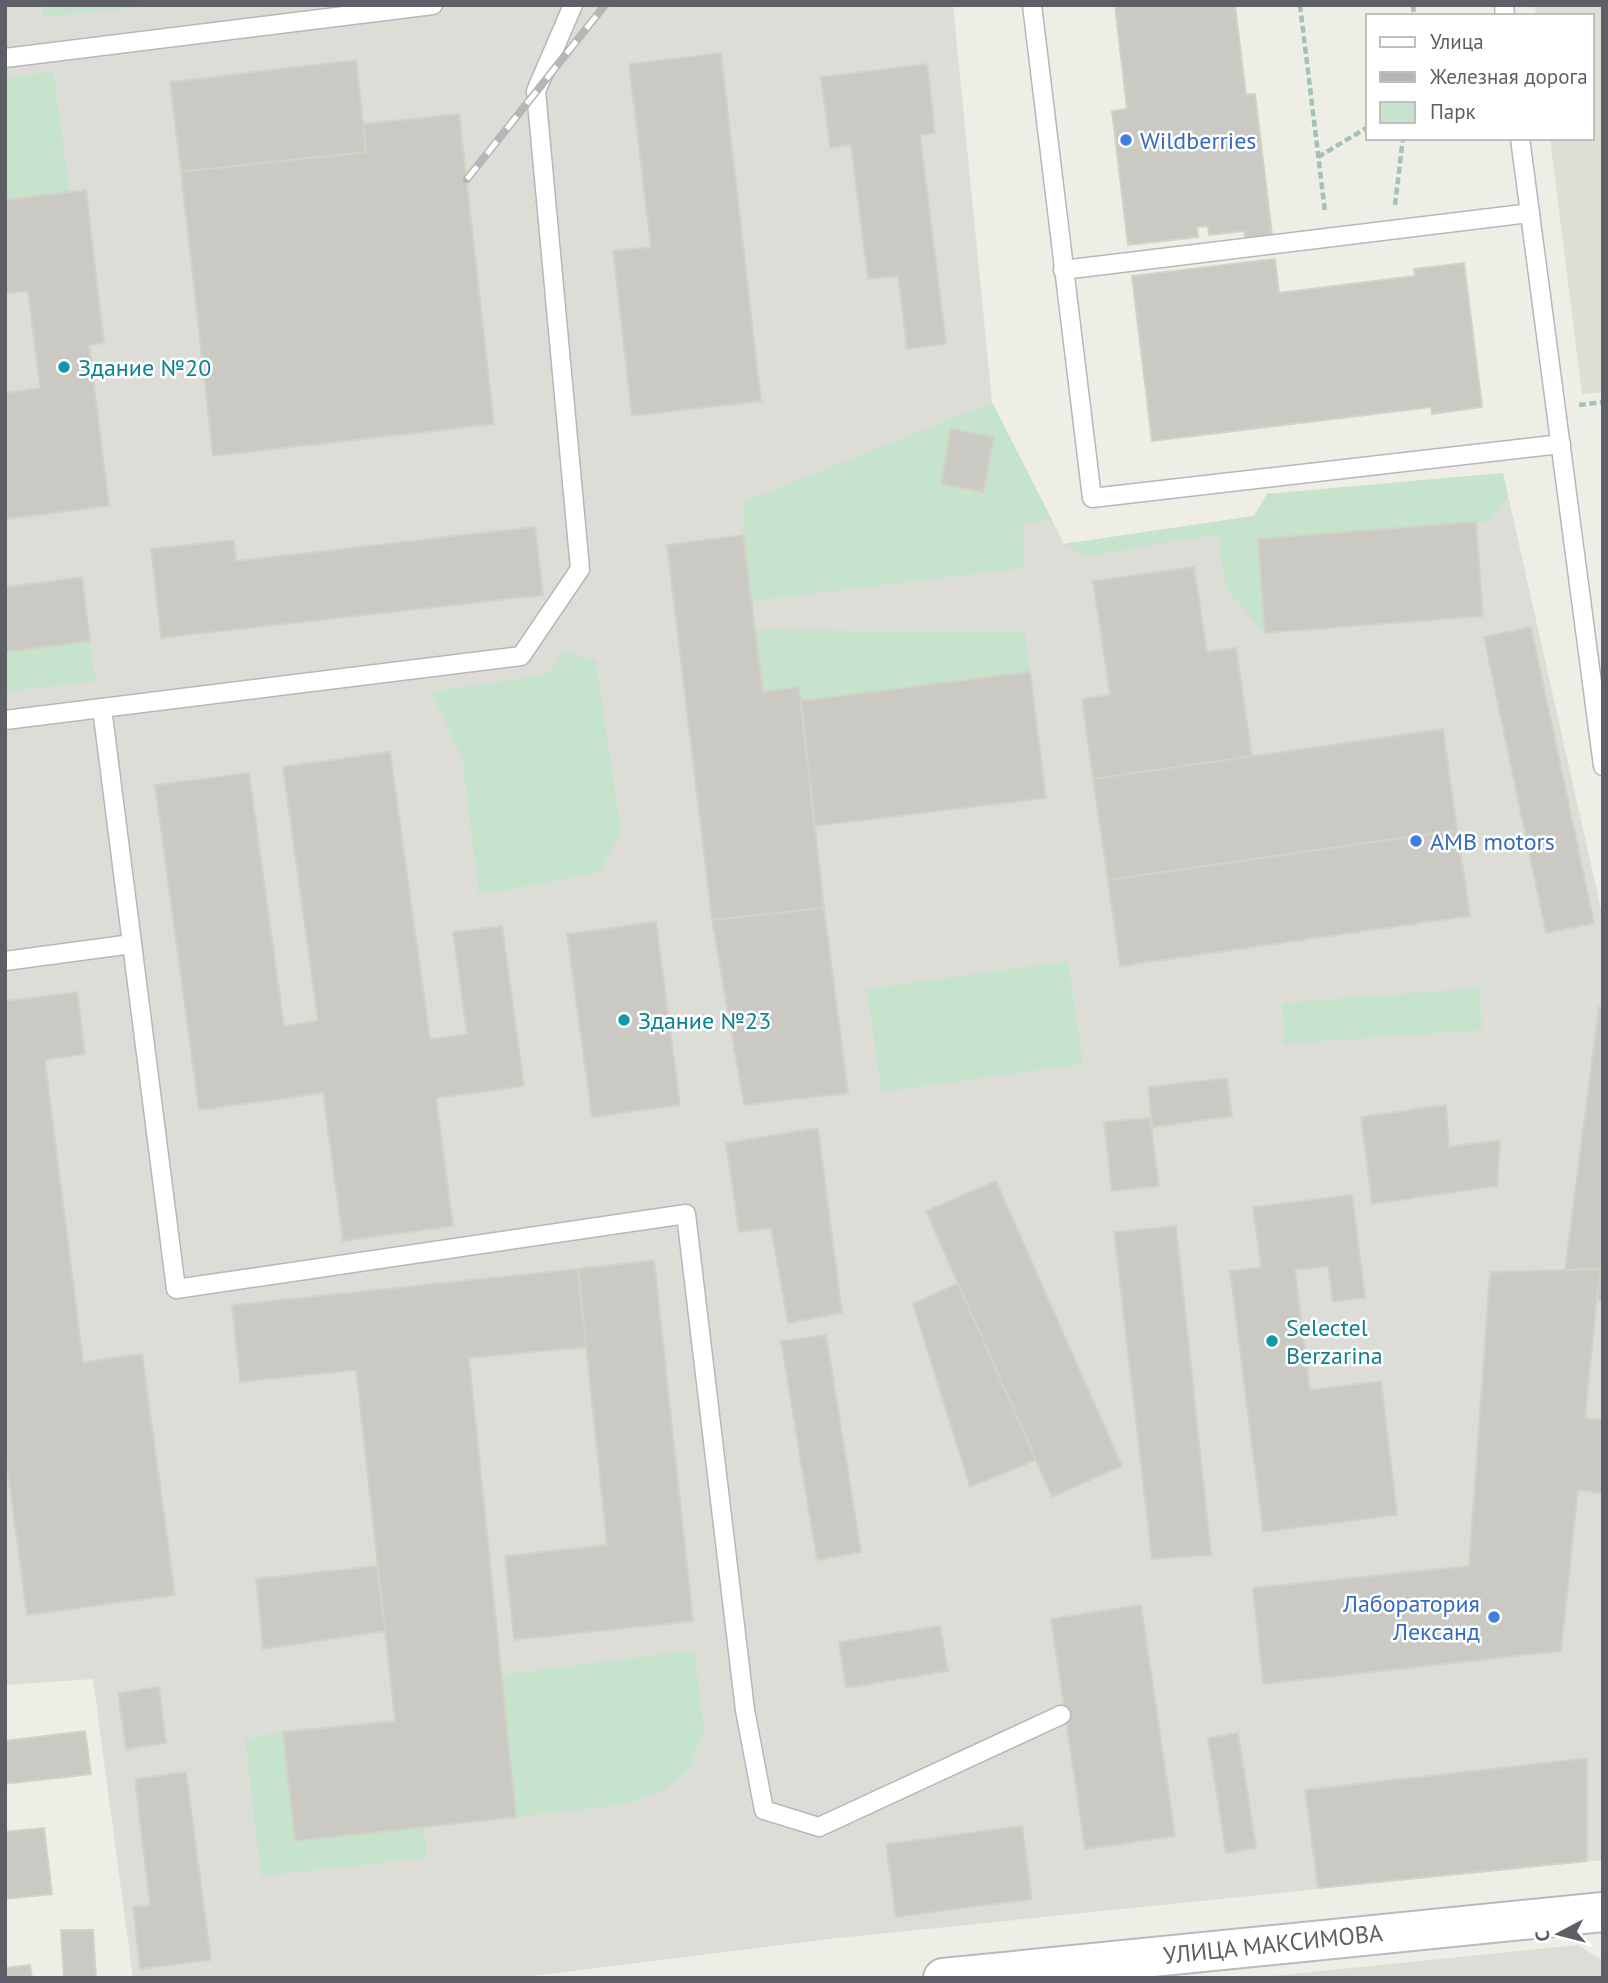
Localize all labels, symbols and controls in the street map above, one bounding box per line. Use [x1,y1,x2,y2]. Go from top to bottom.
legend [1366,14,1594,140]
text: Улица [1430,28,1484,55]
text: Железная дорога [1429,63,1588,90]
text: Парк [1430,98,1476,125]
place label: Wildberries [1140,125,1256,156]
marker: Wildberries [1118,132,1134,148]
place label: Здание №20 [78,352,211,383]
marker: Здание №20 [56,359,72,375]
place label: AMB motors [1430,826,1555,857]
marker: AMB motors [1408,833,1424,849]
place label: Здание №23 [638,1005,771,1036]
marker: Здание №23 [616,1012,632,1028]
place label: Selectel Berzarina [1286,1312,1383,1371]
marker: Selectel Berzarina [1264,1333,1280,1349]
place label: Лаборатория Лександ [1342,1588,1480,1647]
marker: Лаборатория Лександ [1486,1609,1502,1625]
north arrow [1524,1899,1594,1969]
street label: УЛИЦА МАКСИМОВА [1162,1917,1384,1971]
text: С [1530,1929,1555,1943]

